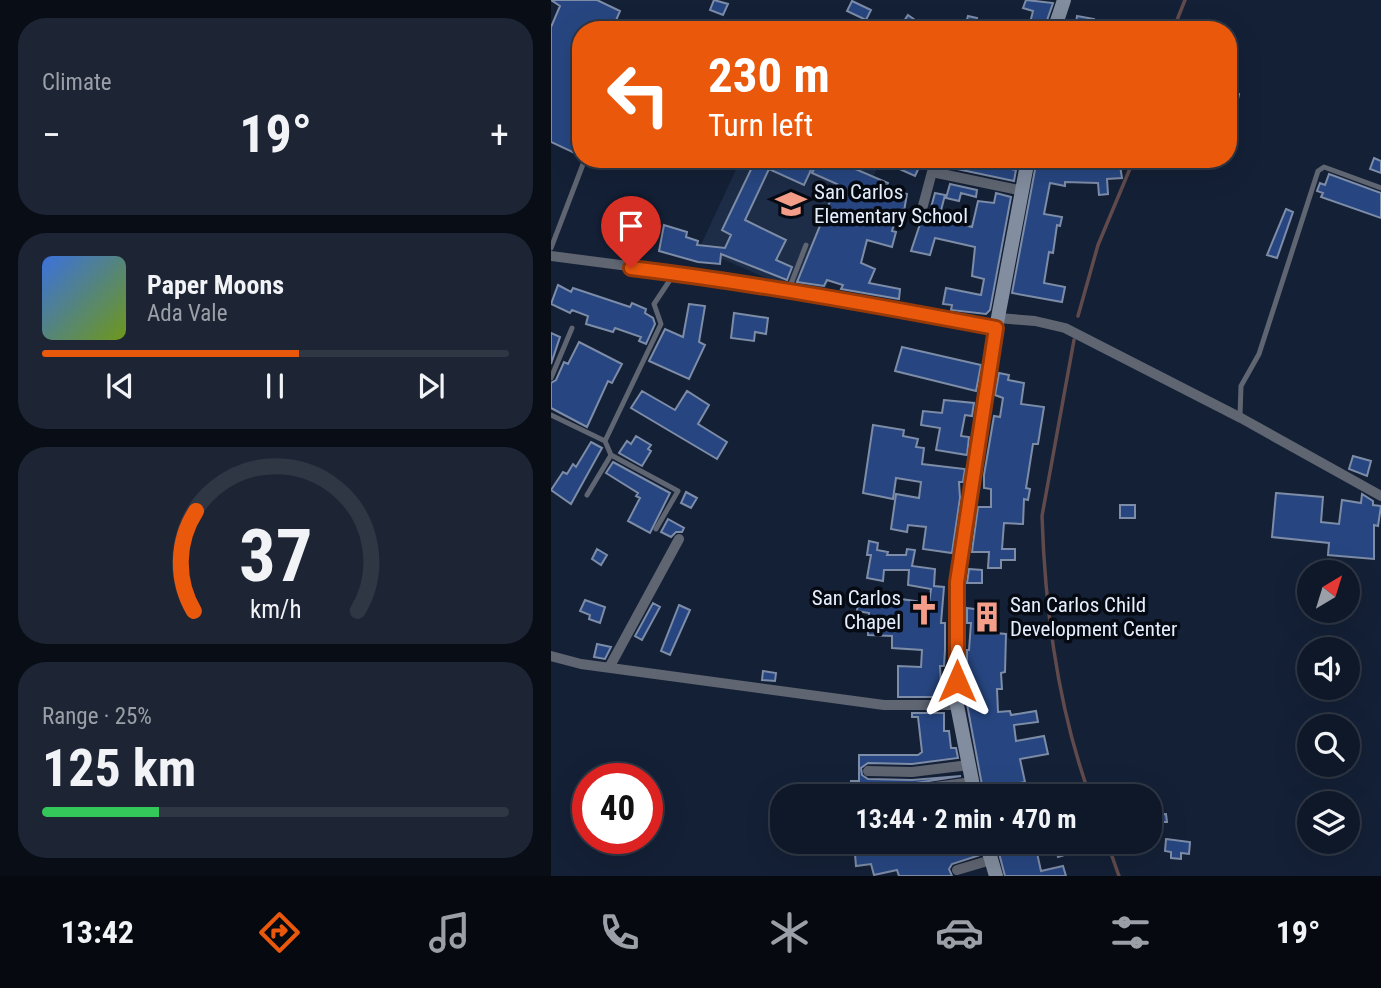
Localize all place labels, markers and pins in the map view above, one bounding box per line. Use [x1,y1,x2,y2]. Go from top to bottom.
place label: San Carlos Elementary School [814,180,968,228]
school or university icon: San Carlos Elementary School [774,187,808,221]
pin [601,196,661,268]
place label: San Carlos Chapel [812,586,901,634]
church icon: San Carlos Chapel [907,593,941,627]
place label: San Carlos Child Development Center [1010,593,1177,641]
building icon: San Carlos Child Development Center [970,600,1004,634]

